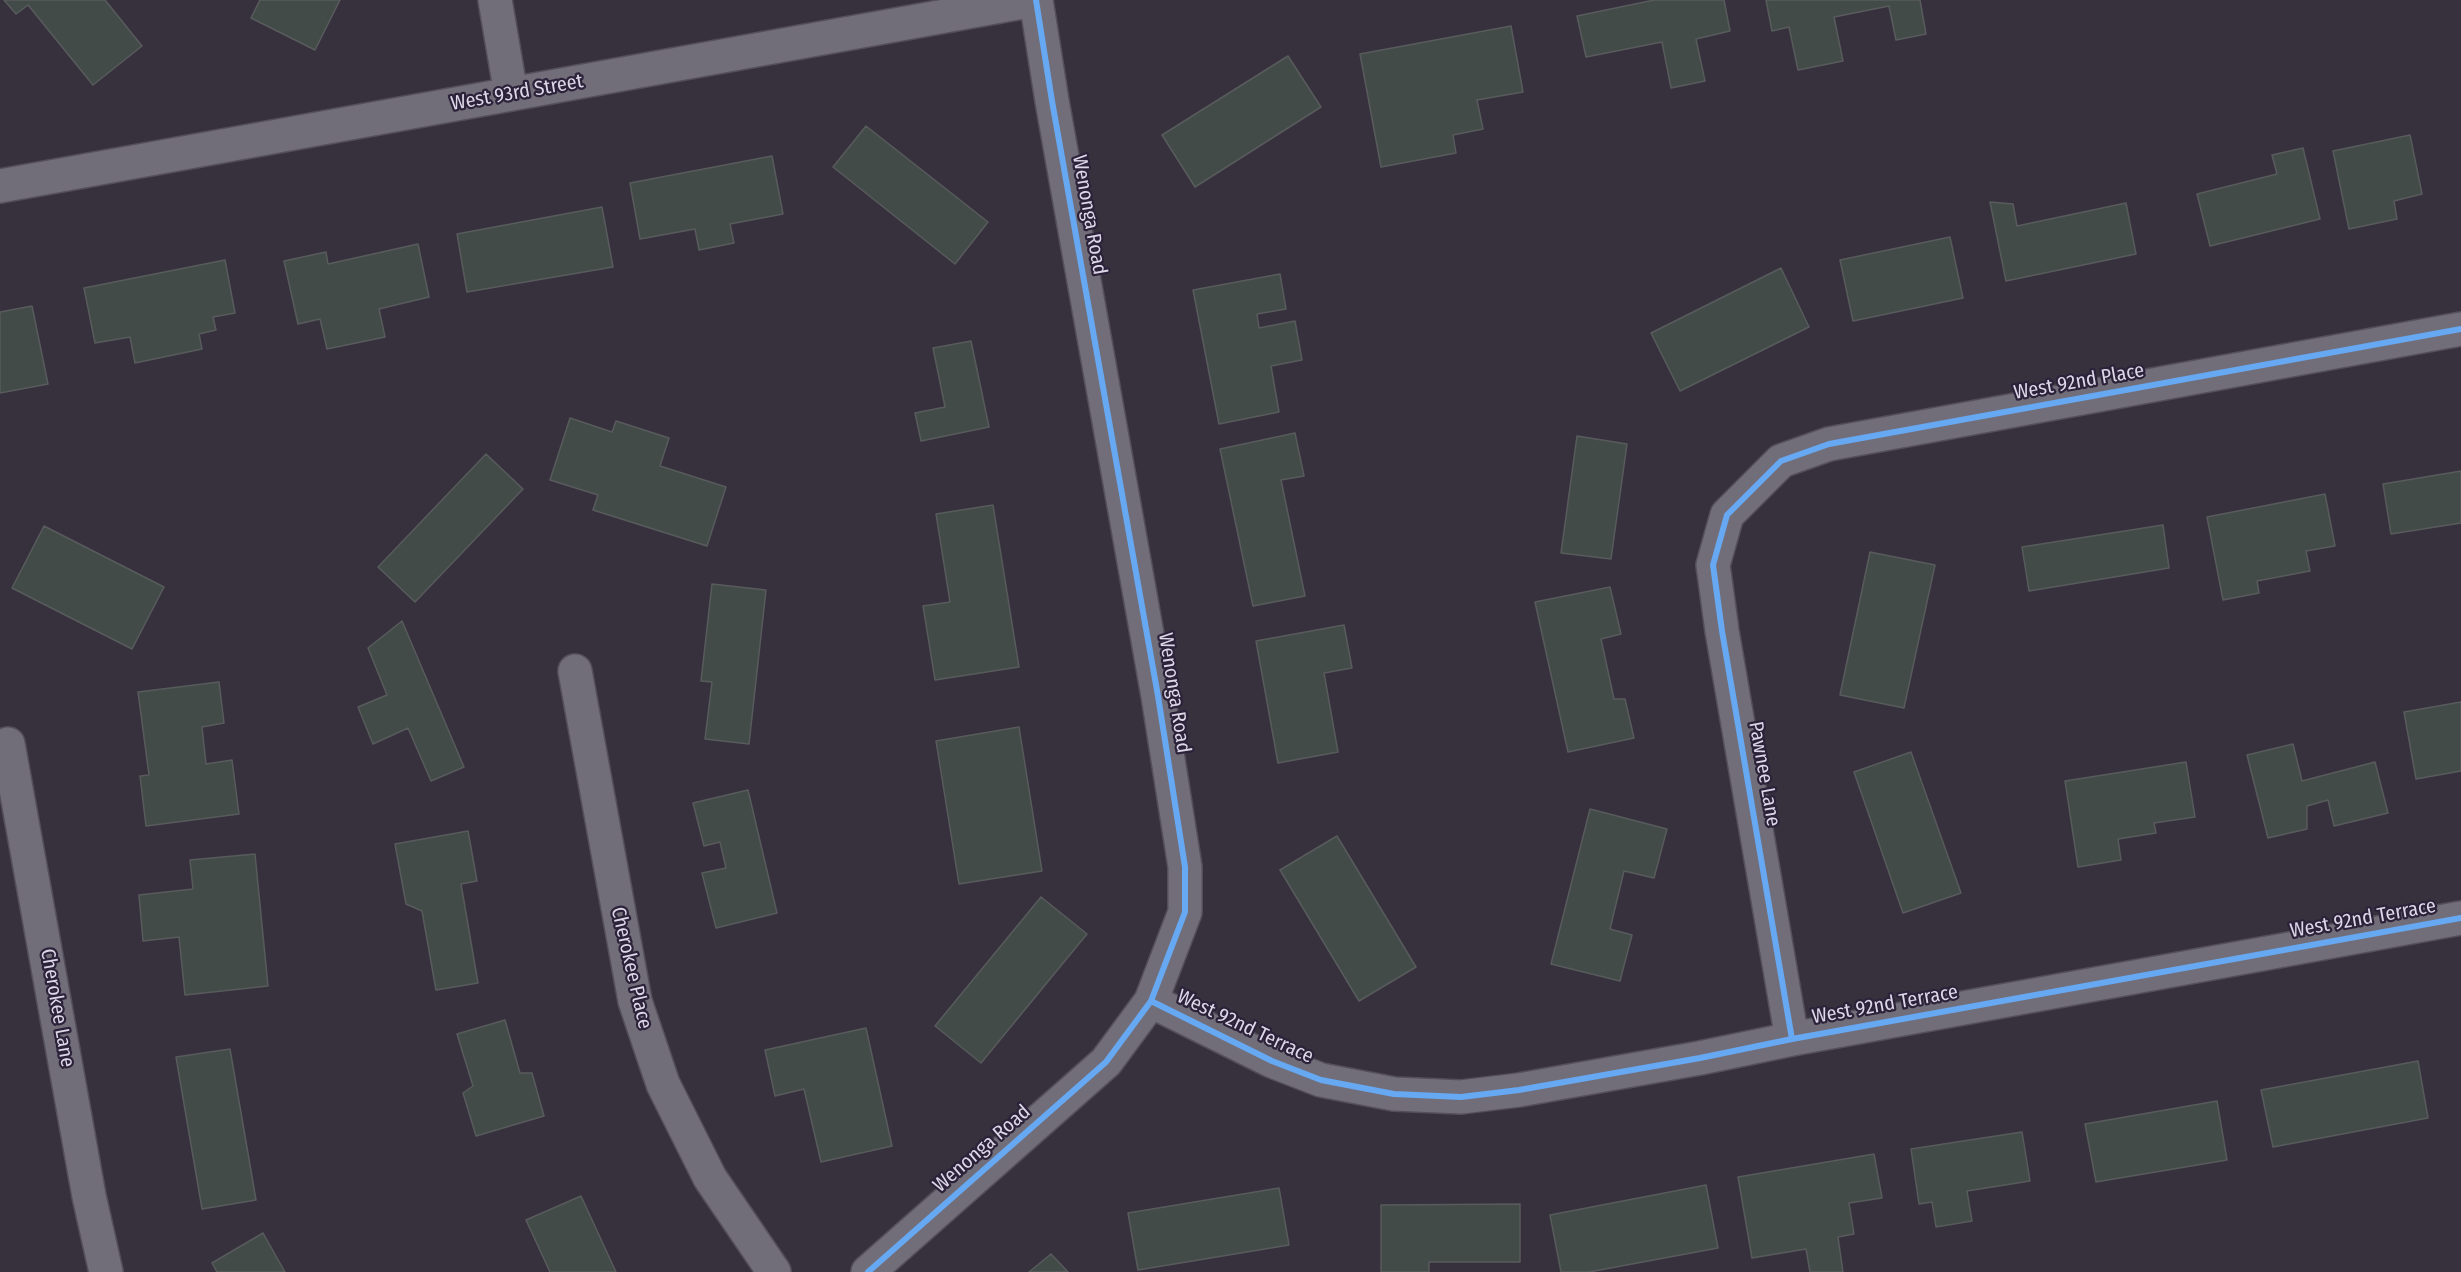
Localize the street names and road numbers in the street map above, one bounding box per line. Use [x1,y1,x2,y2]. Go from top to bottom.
street label: West 93rd Street [449,70,585,116]
street label: Wenonga Road [1067,153,1111,277]
street label: West 92nd Place [2012,359,2146,405]
street label: Wenonga Road [1153,631,1195,755]
street label: Pawnee Lane [1743,720,1785,828]
street label: West 92nd Terrace [2288,894,2438,944]
street label: Cherokee Place [605,905,657,1031]
street label: Cherokee Lane [35,947,79,1069]
street label: West 92nd Terrace [1810,980,1960,1030]
street label: West 92nd Terrace [1173,985,1317,1069]
street label: Wenonga Road [928,1100,1036,1198]

